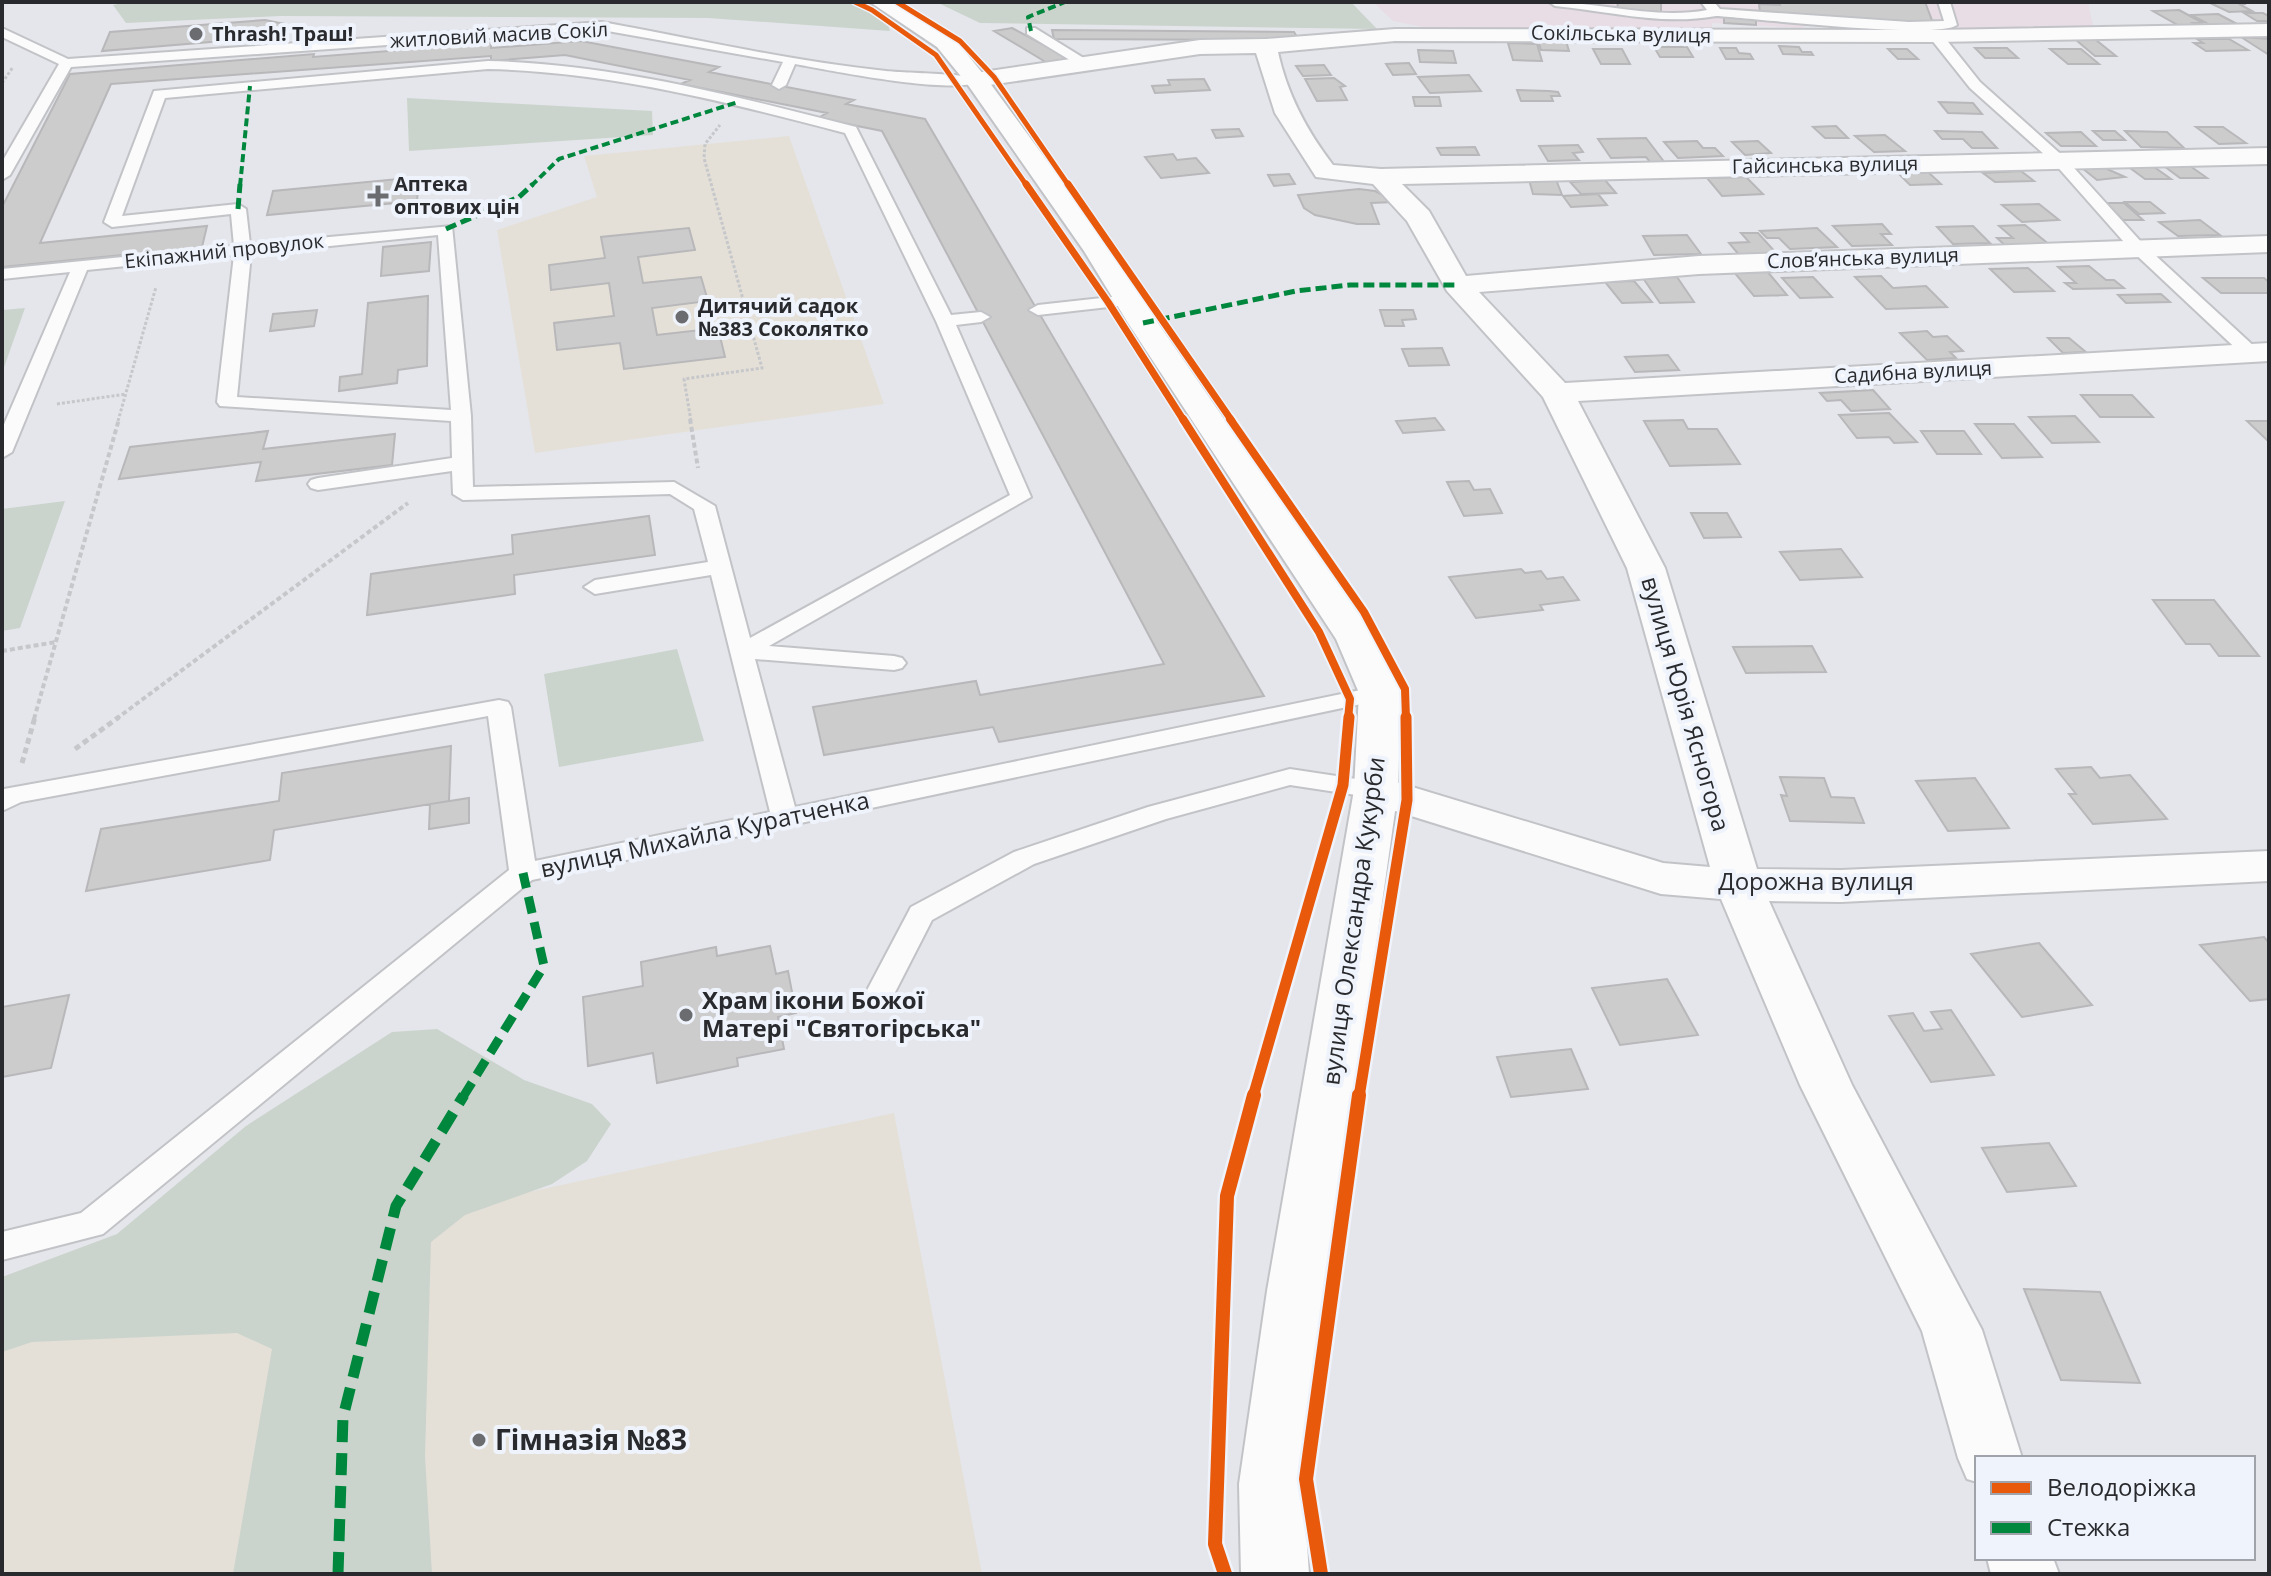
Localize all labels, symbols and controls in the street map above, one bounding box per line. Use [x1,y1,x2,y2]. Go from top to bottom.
street label: житловий масив Сокіл [389,15,609,54]
street label: Сокільська вулиця [1531,18,1711,49]
place label: Thrash! Траш! [212,20,353,47]
marker: Thrash! Траш! [187,25,205,43]
street label: Гайсинська вулиця [1732,149,1918,180]
place label: Аптека оптових цін [394,170,520,220]
marker: Аптека оптових цін [369,187,387,205]
street label: Екіпажний провулок [123,227,325,274]
street label: Словʼянська вулиця [1767,241,1959,274]
place label: Дитячий садок №383 Соколятко [698,292,869,342]
marker: Дитячий садок №383 Соколятко [673,308,691,326]
street label: Садибна вулиця [1833,354,1993,389]
street label: вулиця Юрія Ясногора [1634,572,1739,835]
street label: вулиця Олександра Кукурби [1313,755,1392,1087]
street label: вулиця Михайла Куратченка [537,783,872,885]
street label: Дорожна вулиця [1718,864,1914,897]
place label: Храм ікони Божої Матері "Святогірська" [702,983,981,1044]
marker: Храм ікони Божої Матері "Святогірська" [677,1006,695,1024]
place label: Гімназія №83 [495,1420,687,1458]
marker: Гімназія №83 [470,1431,488,1449]
legend [1975,1456,2255,1560]
text: Велодоріжка [2047,1470,2197,1503]
text: Стежка [2047,1510,2130,1543]

